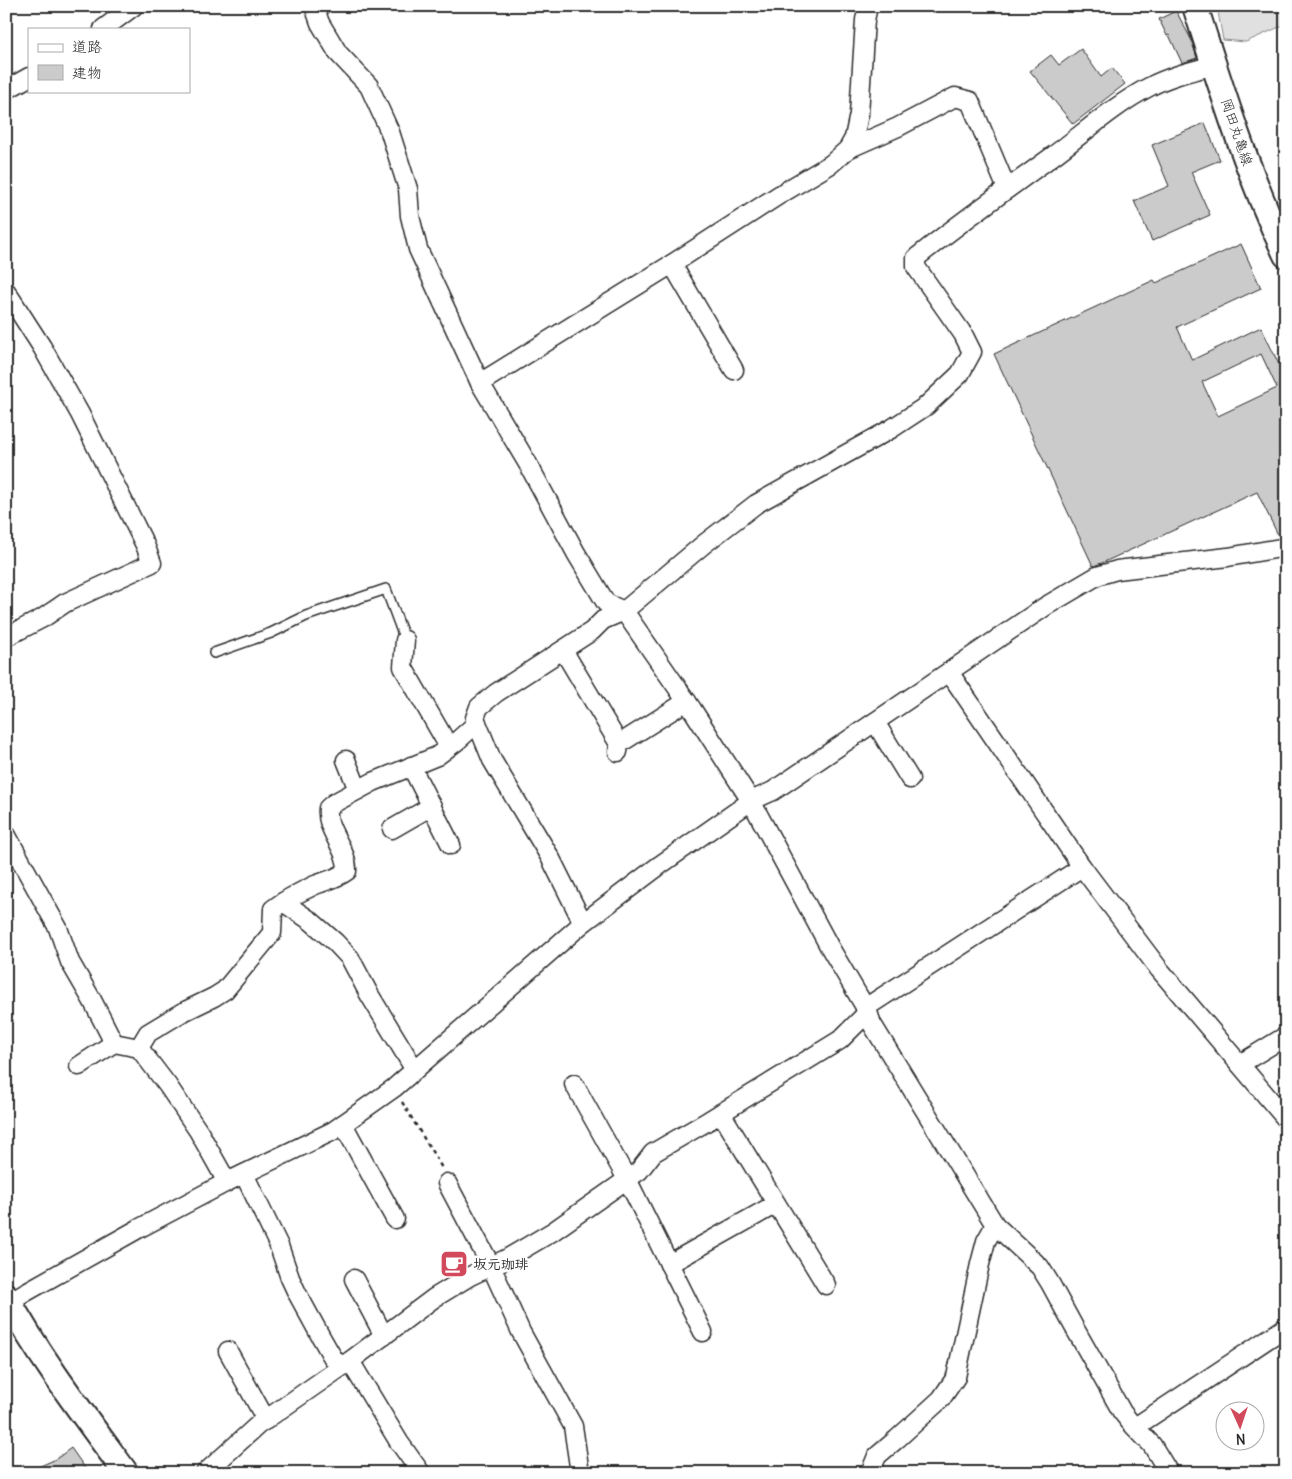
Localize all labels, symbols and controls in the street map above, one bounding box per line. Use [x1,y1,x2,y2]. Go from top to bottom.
legend [28,28,190,92]
text: 道路 [72,37,102,56]
text: 建物 [72,63,102,82]
street label: 岡田丸亀線 [1217,96,1257,168]
cafe icon: 坂元珈琲 [439,1249,469,1279]
place label: 坂元珈琲 [473,1255,529,1273]
north arrow [1214,1402,1264,1452]
text: N [1235,1430,1246,1448]

